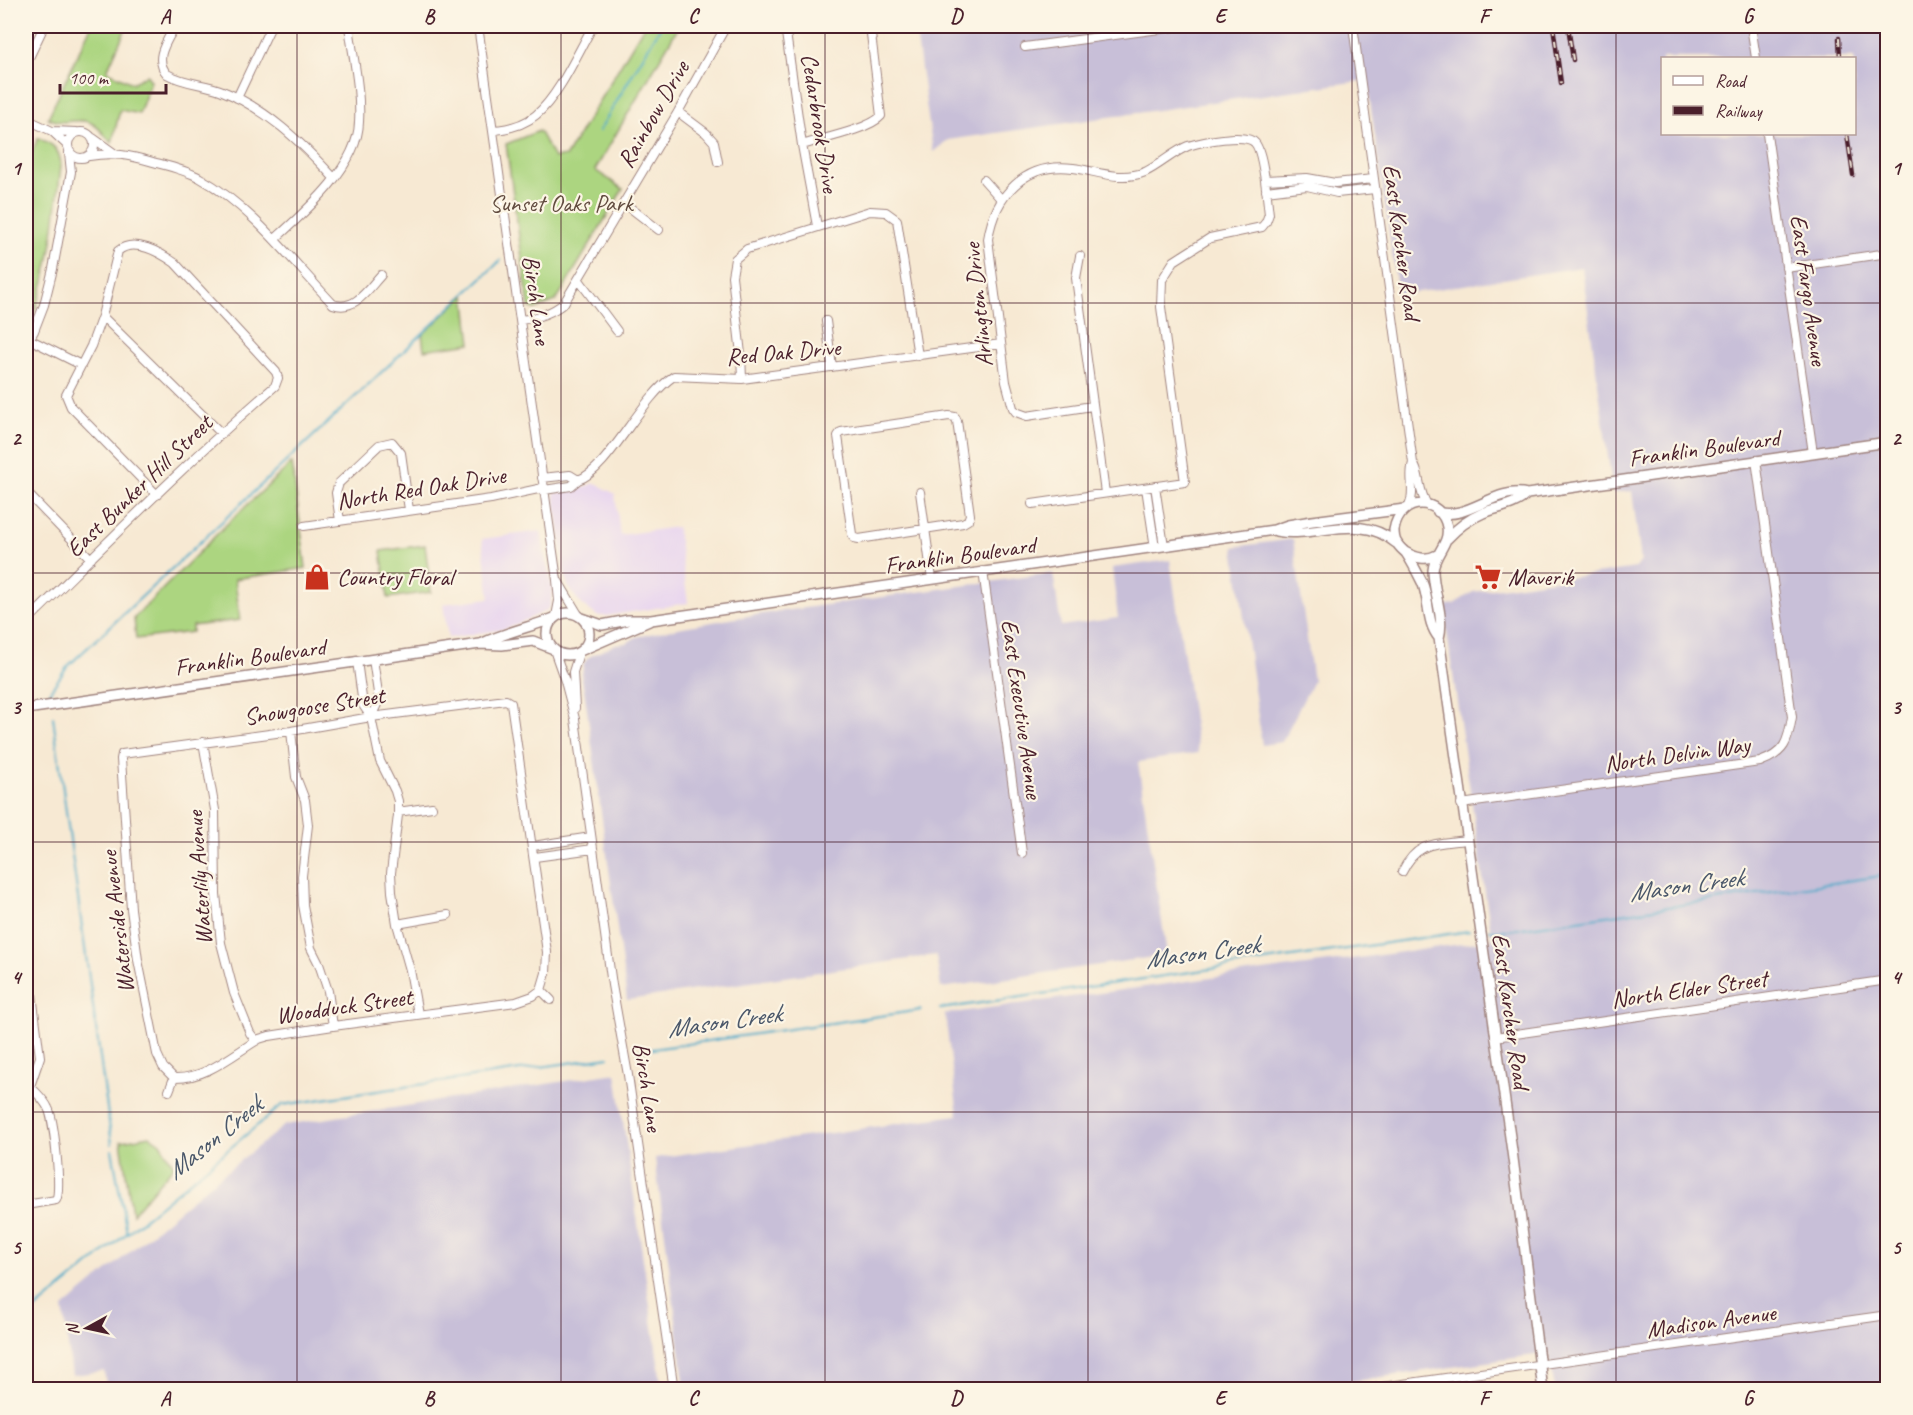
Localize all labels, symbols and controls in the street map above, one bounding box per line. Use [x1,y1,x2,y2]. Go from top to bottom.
text: A [160,4,172,29]
text: B [424,4,436,29]
text: C [688,4,700,29]
text: D [950,4,964,29]
text: E [1215,4,1229,29]
text: F [1479,4,1493,29]
text: G [1743,4,1756,29]
street label: Cedarbrook Drive [794,51,846,197]
street label: Rainbow Drive [610,53,697,173]
scale bar [60,57,166,95]
legend [1661,57,1856,135]
text: 100 m [69,67,110,89]
text: Road [1715,70,1748,92]
text: Railway [1715,100,1763,122]
text: 1 [12,156,23,181]
text: 1 [1892,156,1903,181]
street label: East Karcher Road [1376,162,1428,325]
park label: Sunset Oaks Park [489,188,635,218]
street label: East Fargo Avenue [1784,213,1835,369]
street label: Arlington Drive [956,239,999,368]
street label: Birch Lane [516,254,558,349]
street label: Red Oak Drive [725,332,844,372]
street label: East Bunker Hill Street [59,407,220,564]
street label: Franklin Boulevard [1627,422,1785,473]
text: 2 [12,426,23,451]
text: 2 [1892,426,1903,451]
street label: North Red Oak Drive [334,460,510,516]
street label: Franklin Boulevard [883,529,1041,580]
shop icon: Country Floral [302,562,332,592]
place label: Country Floral [337,562,457,592]
supermarket icon: Maverik [1473,562,1503,592]
place label: Maverik [1508,562,1575,592]
street label: East Executive Avenue [995,617,1050,803]
street label: Franklin Boulevard [173,631,331,682]
street label: Snowgoose Street [242,680,388,732]
text: 3 [12,695,23,720]
text: 3 [1892,695,1903,720]
street label: North Delvin Way [1602,729,1753,779]
street label: Waterlily Avenue [179,808,219,946]
street label: Waterside Avenue [93,847,141,995]
water label: Mason Creek [1627,860,1749,909]
water label: Mason Creek [1143,927,1265,976]
street label: East Karcher Road [1485,931,1537,1094]
street label: North Elder Street [1609,963,1772,1015]
text: 4 [12,965,24,990]
text: 4 [1892,965,1904,990]
street label: Woodduck Street [274,981,416,1030]
water label: Mason Creek [665,996,787,1045]
street label: Birch Lane [626,1040,670,1136]
water label: Mason Creek [159,1086,272,1187]
text: 5 [12,1235,23,1260]
text: 5 [1892,1235,1903,1260]
street label: Madison Avenue [1644,1297,1780,1345]
north arrow [57,1298,117,1358]
text: N [62,1321,84,1336]
text: A [160,1386,172,1411]
text: B [424,1386,436,1411]
text: C [688,1386,700,1411]
text: D [950,1386,964,1411]
text: E [1215,1386,1229,1411]
text: F [1479,1386,1493,1411]
text: G [1743,1386,1756,1411]

